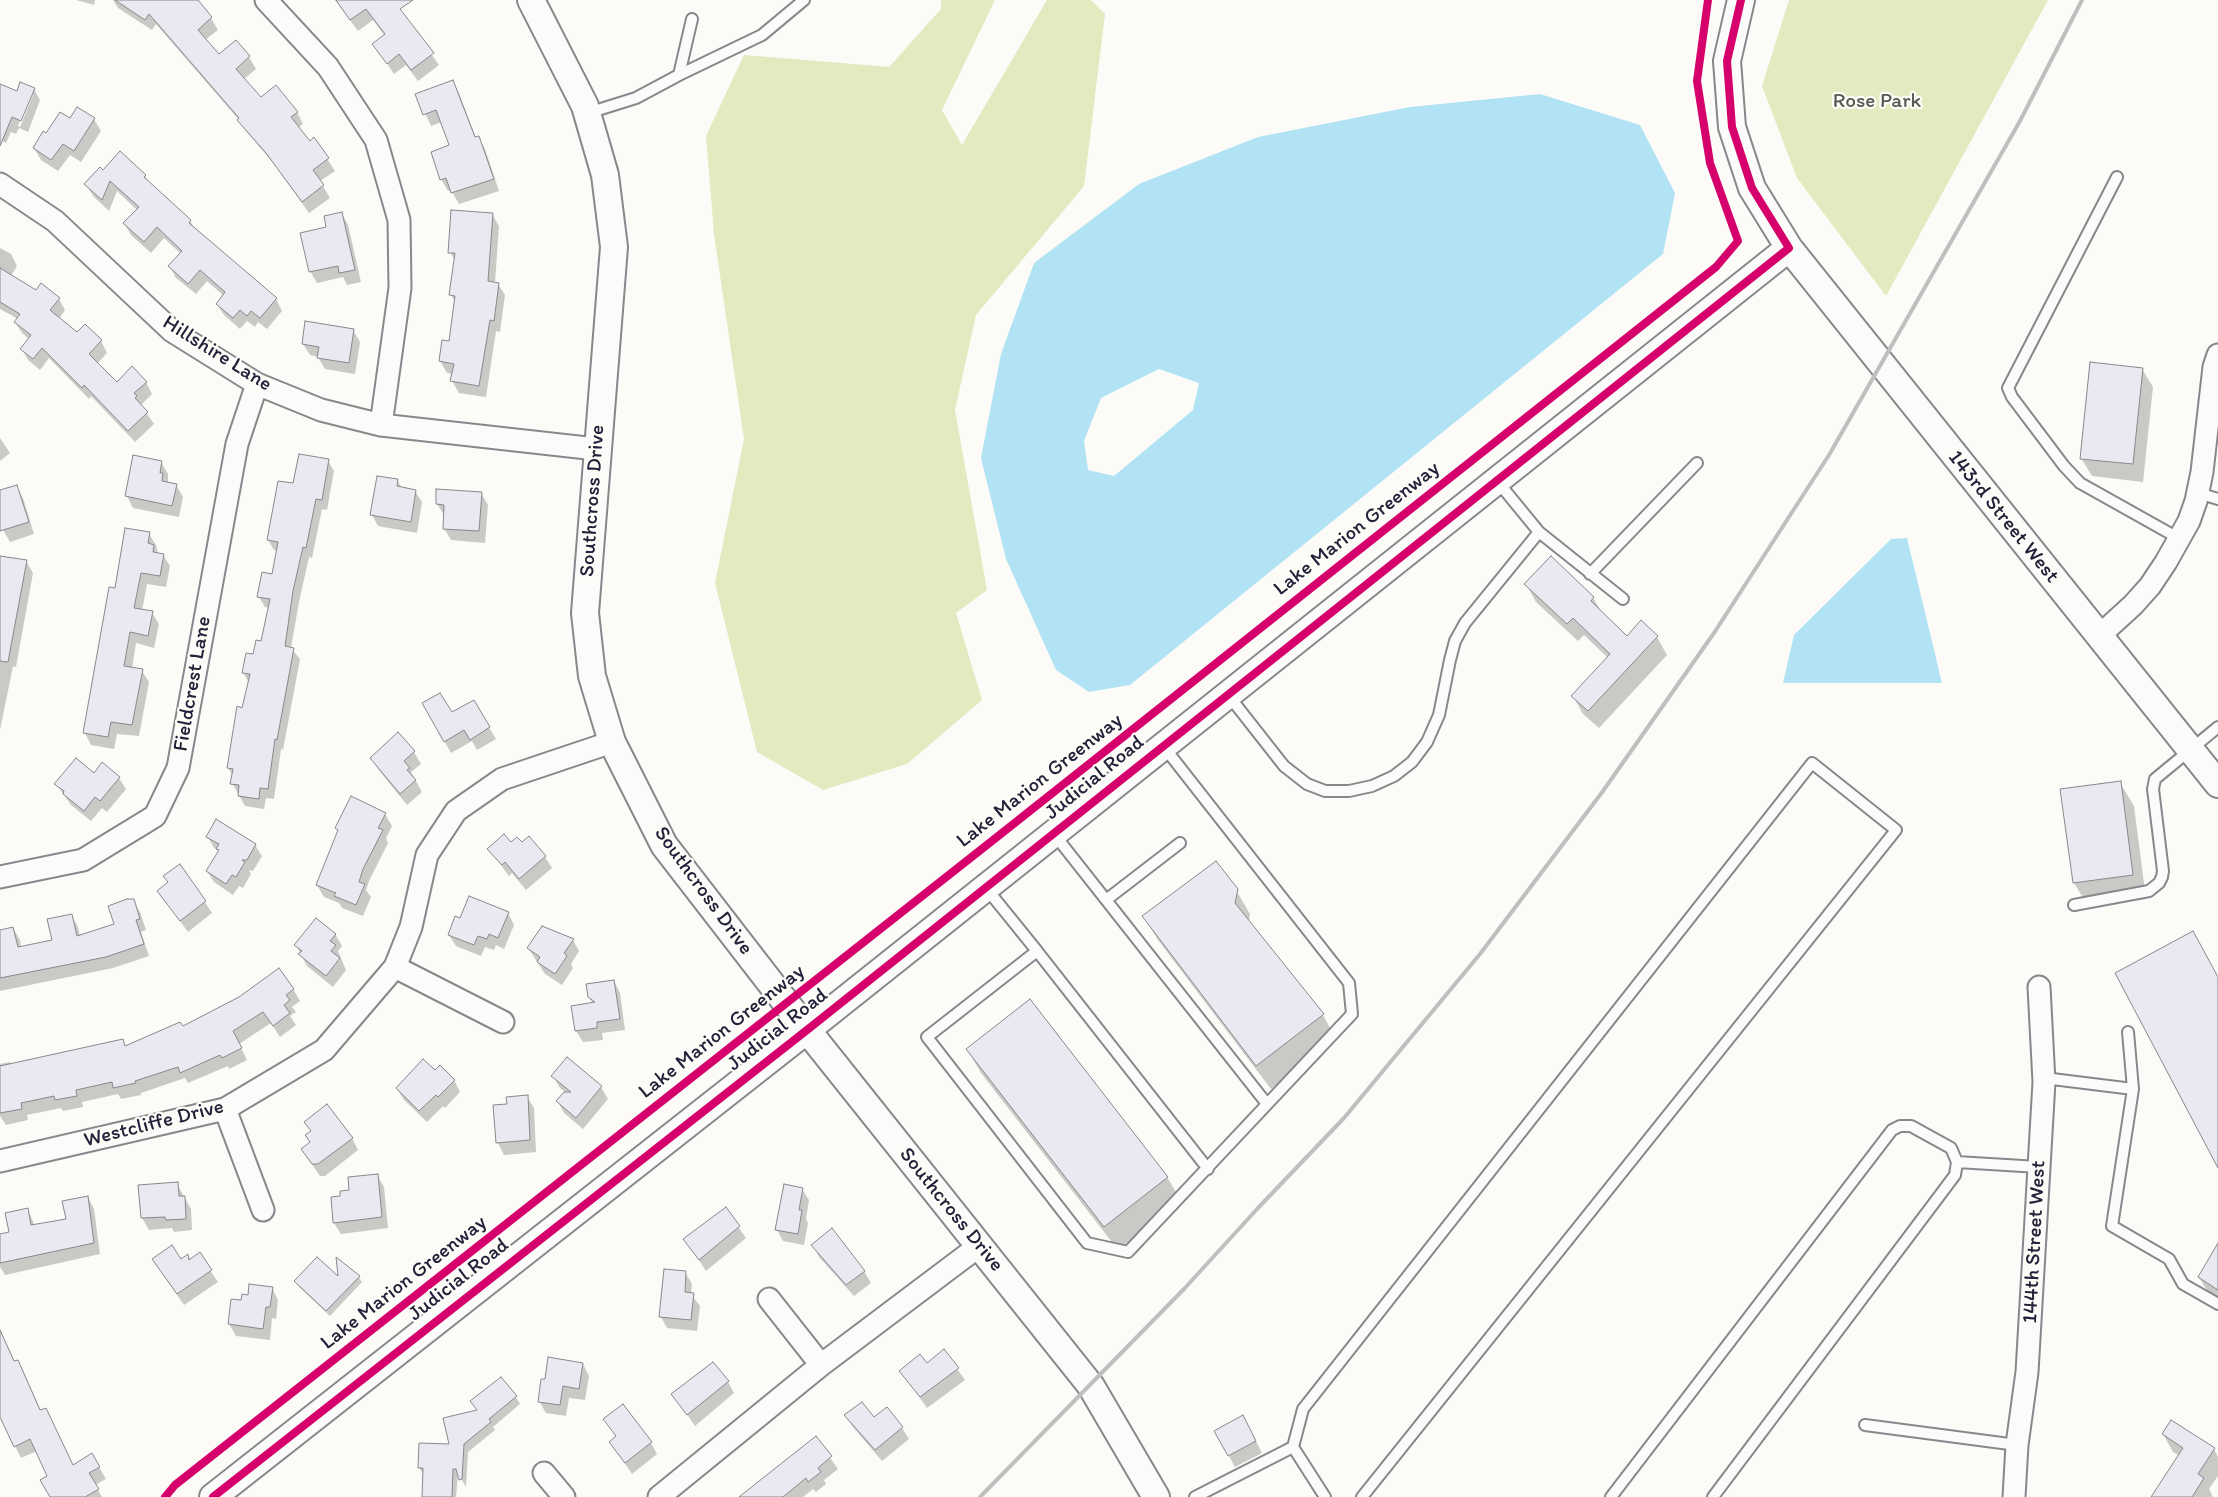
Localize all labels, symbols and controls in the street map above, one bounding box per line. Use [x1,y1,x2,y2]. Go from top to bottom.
park label: Rose Park [1833,89,1921,115]
street label: Hillshire Lane [158,310,276,398]
street label: Southcross Drive [575,424,611,578]
street label: 143rd Street West [1942,446,2064,588]
street label: Lake Marion Greenway [1269,456,1445,602]
street label: Fieldcrest Lane [169,614,217,754]
street label: Lake Marion Greenway [952,708,1128,854]
street label: Judicial Road [1040,730,1150,826]
street label: Southcross Drive [648,822,758,960]
street label: Lake Marion Greenway [634,959,810,1105]
street label: Judicial Road [723,983,833,1077]
street label: Westcliffe Drive [82,1094,226,1154]
street label: Southcross Drive [893,1143,1009,1277]
street label: 144th Street West [2018,1160,2052,1324]
street label: Lake Marion Greenway [316,1210,492,1356]
street label: Judicial Road [404,1233,514,1327]

